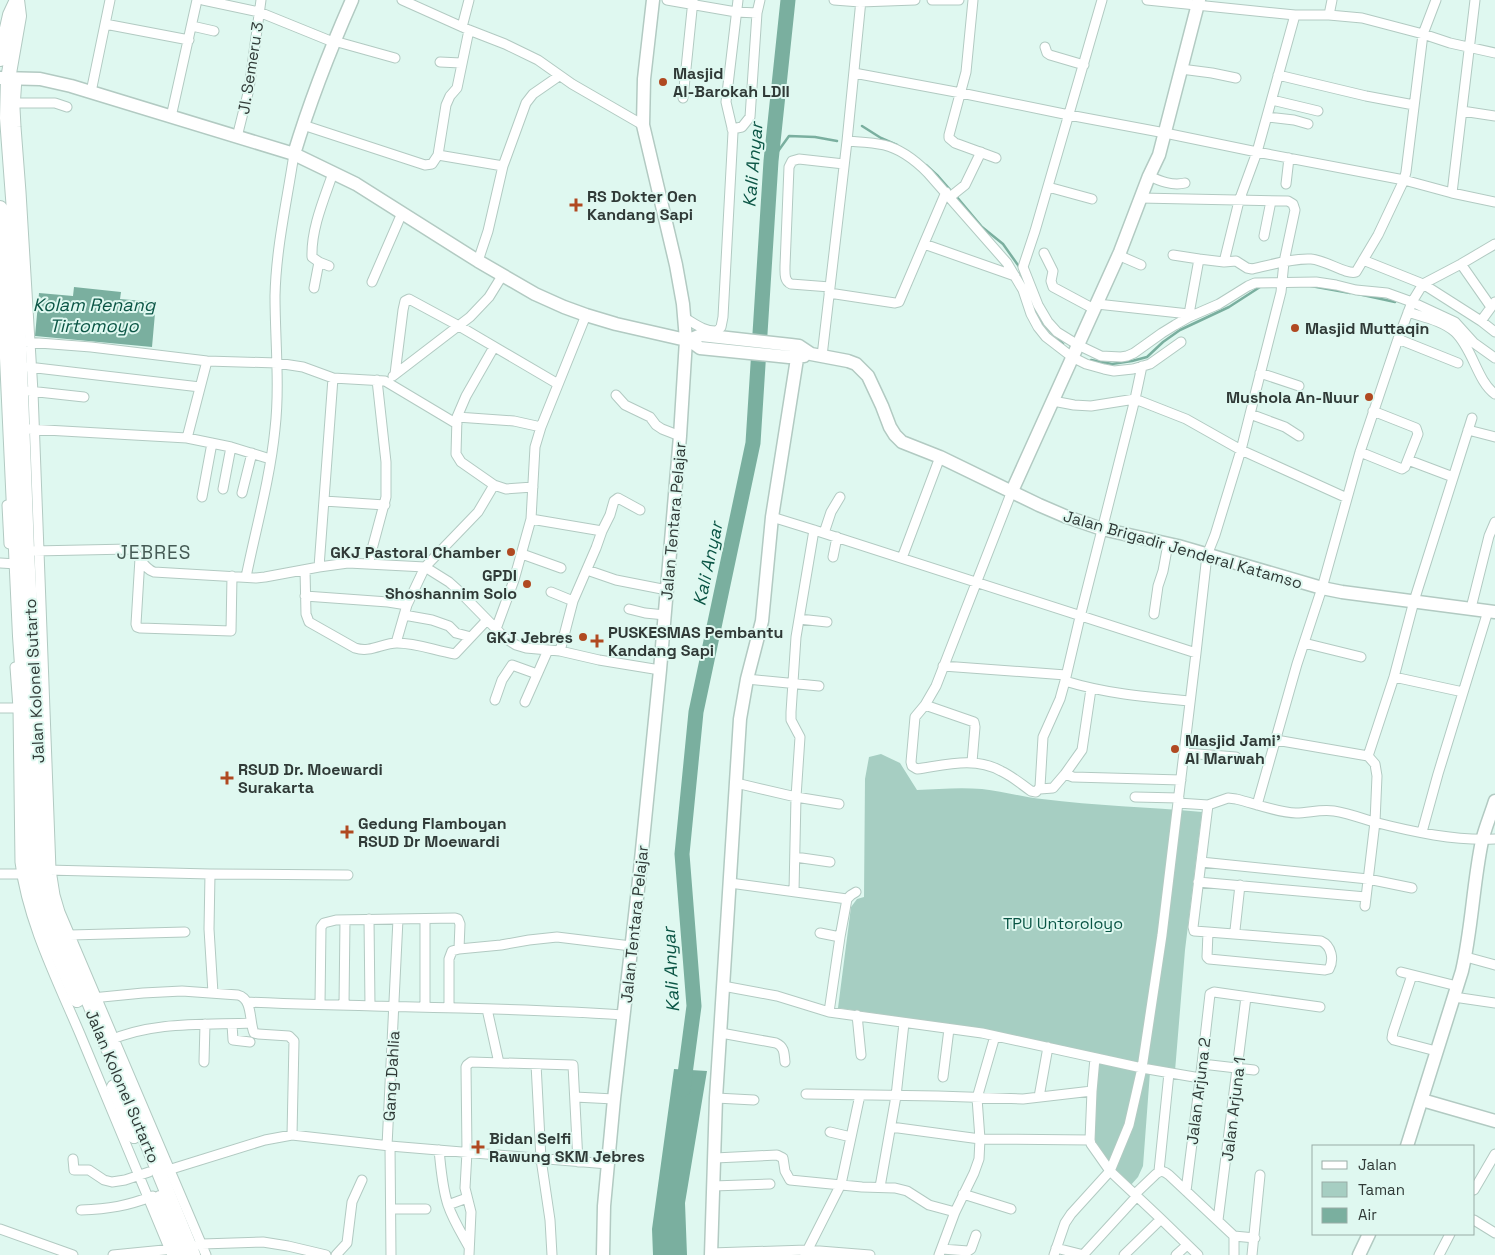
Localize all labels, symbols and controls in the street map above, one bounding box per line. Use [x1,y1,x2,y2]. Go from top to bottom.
street label: Jl. Semeru 3 [233,20,268,116]
place label: Masjid Al-Barokah LDII [673,63,790,102]
marker: Masjid Al-Barokah LDII [657,76,669,88]
water label: Kali Anyar [737,119,768,208]
place label: RS Dokter Oen Kandang Sapi [587,186,697,225]
marker: RS Dokter Oen Kandang Sapi [569,198,583,212]
water label: Kolam Renang Tirtomoyo [33,293,157,337]
place label: Masjid Muttaqin [1305,318,1429,339]
marker: Masjid Muttaqin [1289,322,1301,334]
place label: Mushola An-Nuur [1226,387,1359,408]
marker: Mushola An-Nuur [1363,391,1375,403]
street label: Jalan Tentara Pelajar [656,441,691,601]
street label: Jalan Brigadir Jenderal Katamso [1061,505,1305,594]
water label: Kali Anyar [687,518,728,608]
district label: JEBRES [117,540,191,565]
place label: GKJ Pastoral Chamber [330,542,501,563]
marker: GKJ Pastoral Chamber [505,546,517,558]
place label: GPDI Shoshannim Solo [385,565,517,604]
marker: GPDI Shoshannim Solo [521,578,533,590]
street label: Jalan Kolonel Sutarto [20,598,49,764]
place label: PUSKESMAS Pembantu Kandang Sapi [608,622,783,661]
place label: GKJ Jebres [486,627,573,648]
marker: GKJ Jebres [577,631,589,643]
marker: PUSKESMAS Pembantu Kandang Sapi [590,634,604,648]
place label: Masjid Jami' Al Marwah [1185,730,1281,769]
marker: Masjid Jami' Al Marwah [1169,743,1181,755]
place label: RSUD Dr. Moewardi Surakarta [238,759,383,798]
marker: RSUD Dr. Moewardi Surakarta [220,771,234,785]
place label: Gedung Flamboyan RSUD Dr Moewardi [358,813,507,852]
marker: Gedung Flamboyan RSUD Dr Moewardi [340,825,354,839]
street label: Jalan Tentara Pelajar [616,844,653,1004]
park label: TPU Untoroloyo [1003,913,1123,934]
water label: Kali Anyar [657,925,684,1013]
street label: Jalan Kolonel Sutarto [81,1006,164,1166]
street label: Gang Dahlia [379,1030,404,1122]
street label: Jalan Arjuna 2 [1182,1036,1215,1146]
street label: Jalan Arjuna 1 [1217,1056,1250,1162]
place label: Bidan Selfi Rawung SKM Jebres [489,1128,645,1167]
marker: Bidan Selfi Rawung SKM Jebres [471,1140,485,1154]
legend [1312,1145,1475,1235]
text: Jalan [1358,1155,1397,1174]
text: Taman [1358,1180,1405,1199]
text: Air [1358,1205,1377,1224]

